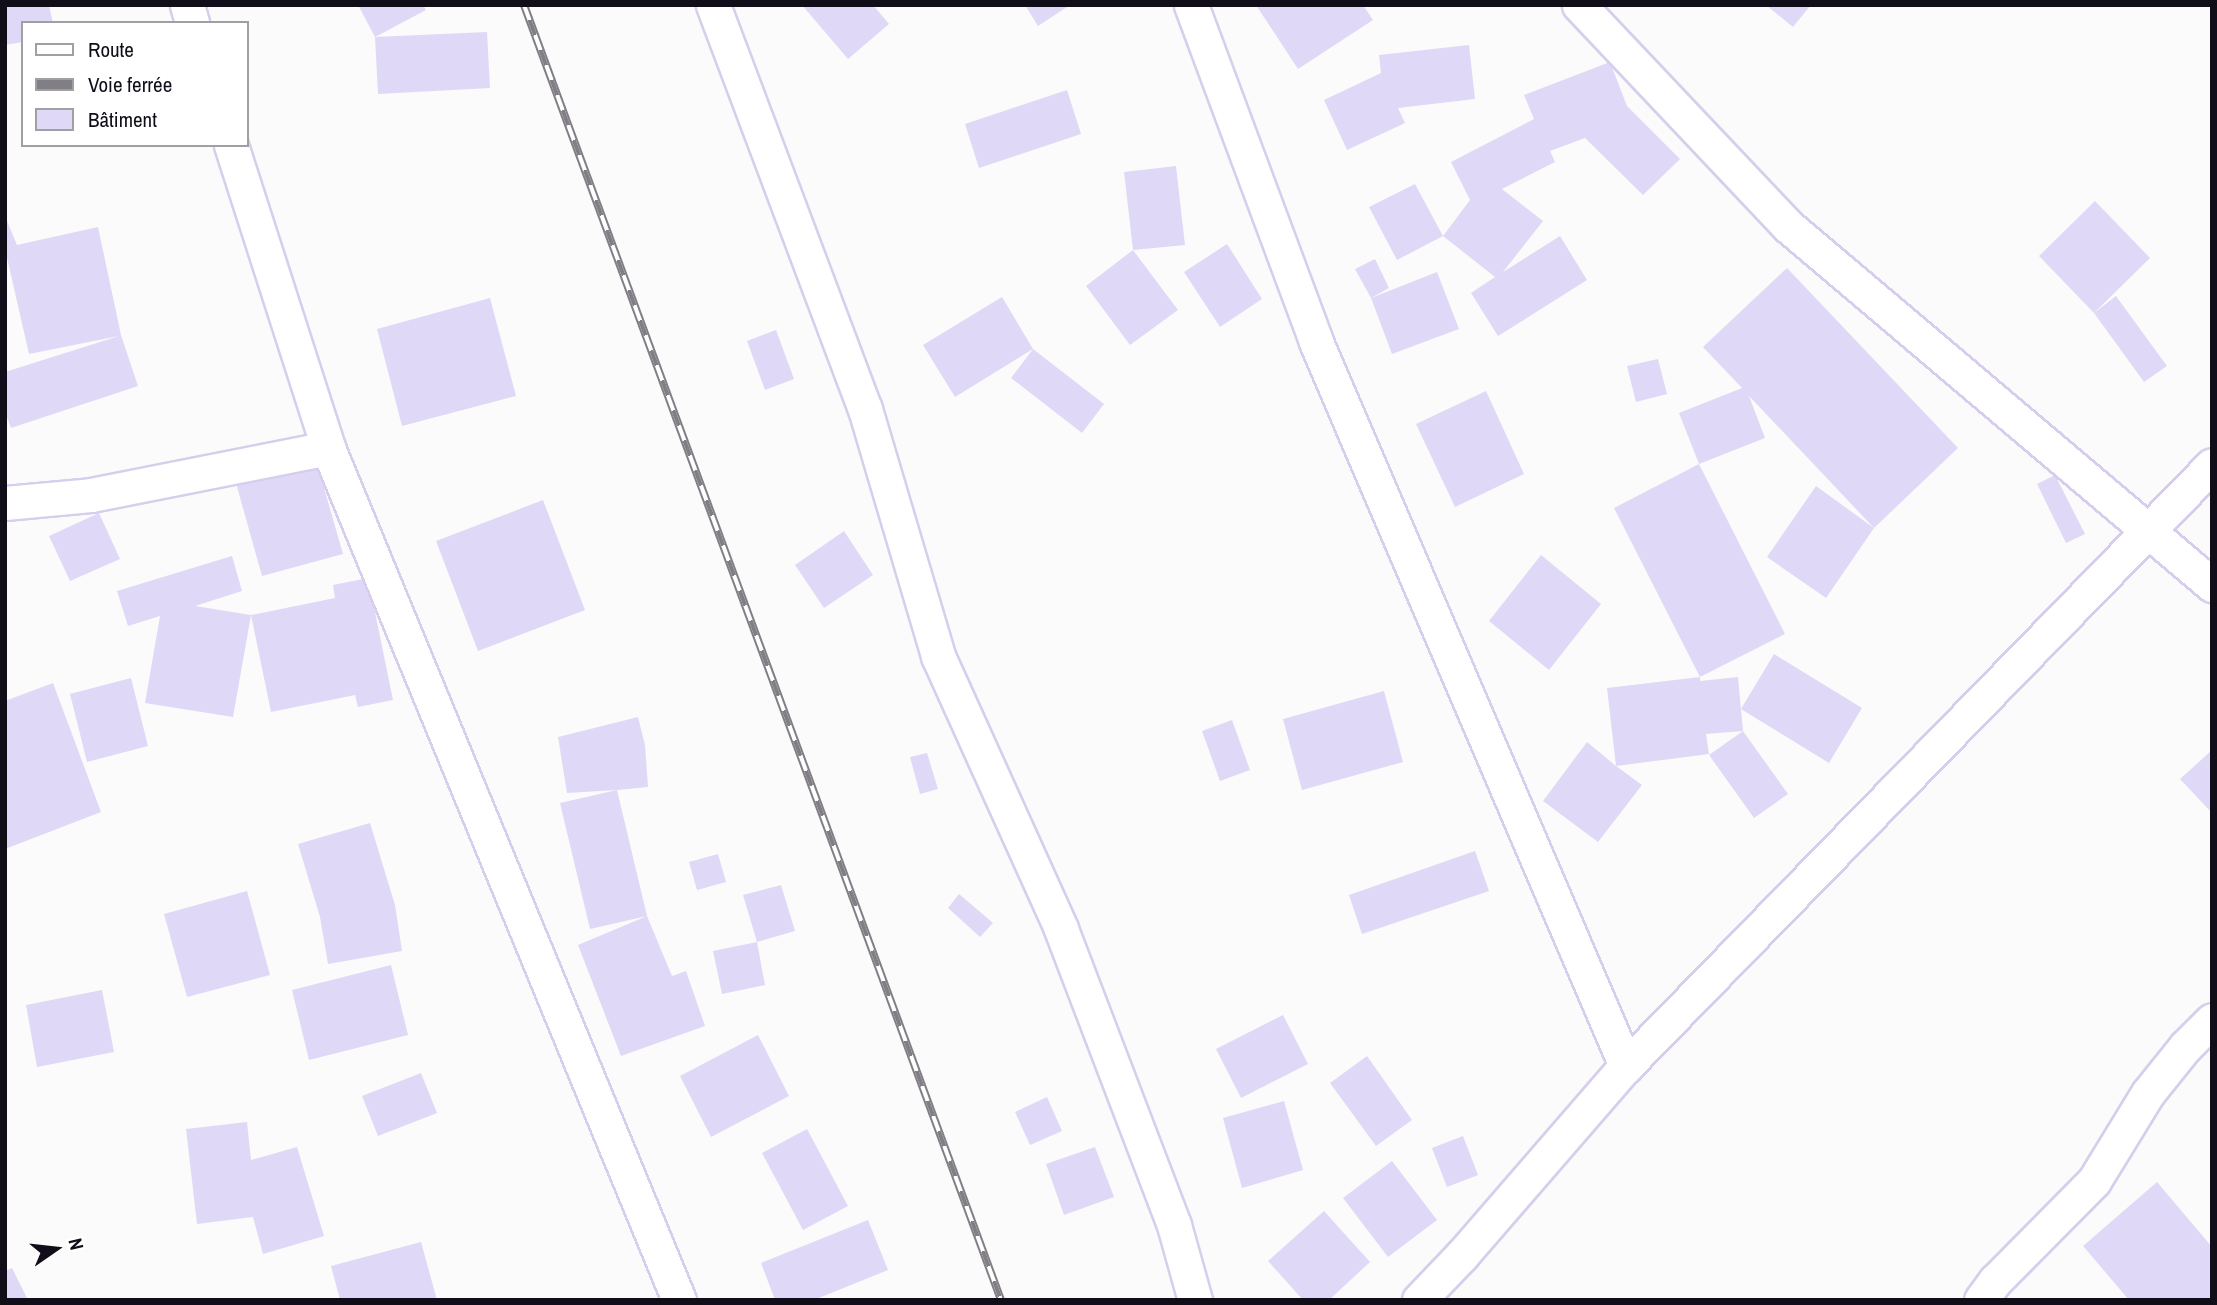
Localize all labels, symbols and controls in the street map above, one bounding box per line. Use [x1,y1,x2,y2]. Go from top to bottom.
legend [21,21,248,147]
text: Route [88,35,134,64]
text: Voie ferrée [88,70,172,99]
text: Bâtiment [88,105,157,134]
north arrow [21,1214,91,1284]
text: N [62,1235,90,1253]

